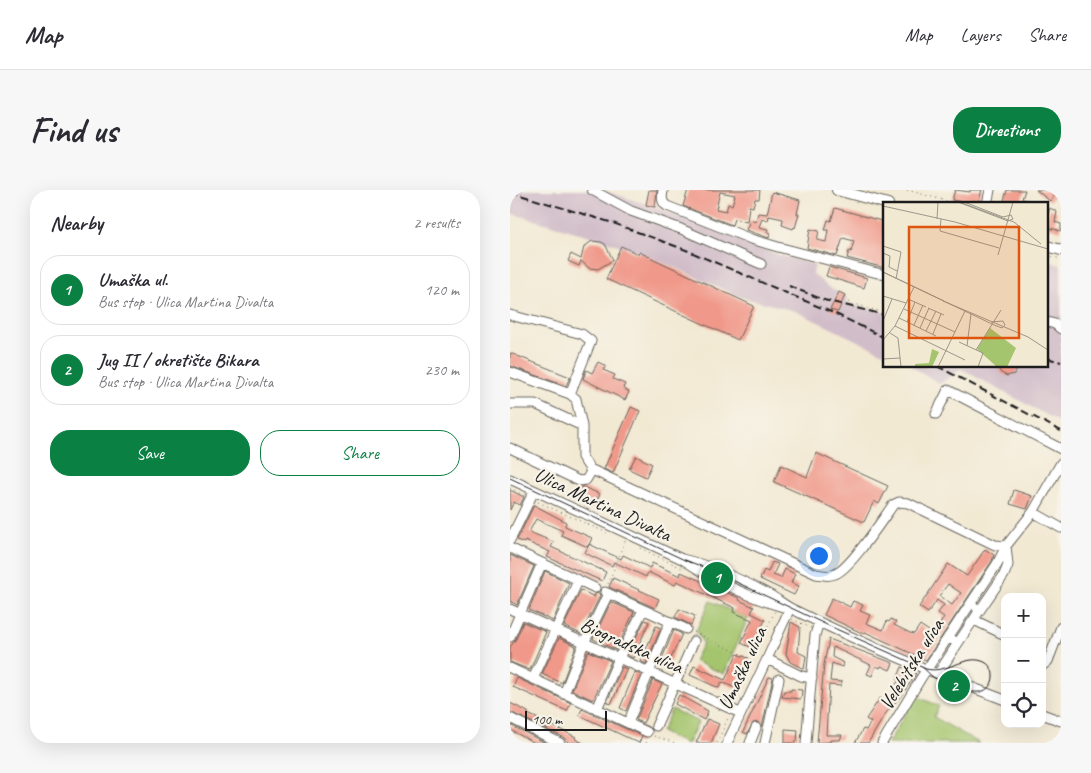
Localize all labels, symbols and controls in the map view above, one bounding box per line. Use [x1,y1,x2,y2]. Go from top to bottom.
text: Map [25,20,62,50]
text: Map [905,24,933,46]
text: Layers [961,24,1000,46]
text: Share [1028,24,1066,46]
button: Directions [953,107,1061,153]
text: Find us [30,108,117,153]
inset map [883,202,1048,368]
text: Nearby [50,210,103,236]
text: 2 results [413,213,460,233]
text: Umaška ul. [98,268,168,292]
text: 1 [63,280,71,300]
text: 120 m [425,280,459,300]
text: Bus stop · Ulica Martina Divalta [98,292,273,312]
text: Jug II / okretište Bikara [98,348,258,372]
text: 2 [63,360,71,380]
text: 230 m [425,360,459,380]
text: Bus stop · Ulica Martina Divalta [98,372,273,392]
button: Save [50,430,250,476]
button: Share [260,430,460,476]
street label: Ulica Martina Divalta [530,462,677,548]
your location [806,543,832,569]
pin: 1 [701,559,733,597]
map controls [1001,593,1046,728]
button: + [1001,593,1046,638]
street label: Biogradska ulica [577,612,688,680]
street label: Velebitska ulica [874,613,950,715]
street label: Umaška ulica [712,622,773,714]
button: − [1001,638,1046,683]
pin: 2 [938,667,970,705]
button: locate [1001,683,1046,728]
scale bar [525,708,608,731]
text: 100 m [532,711,562,728]

